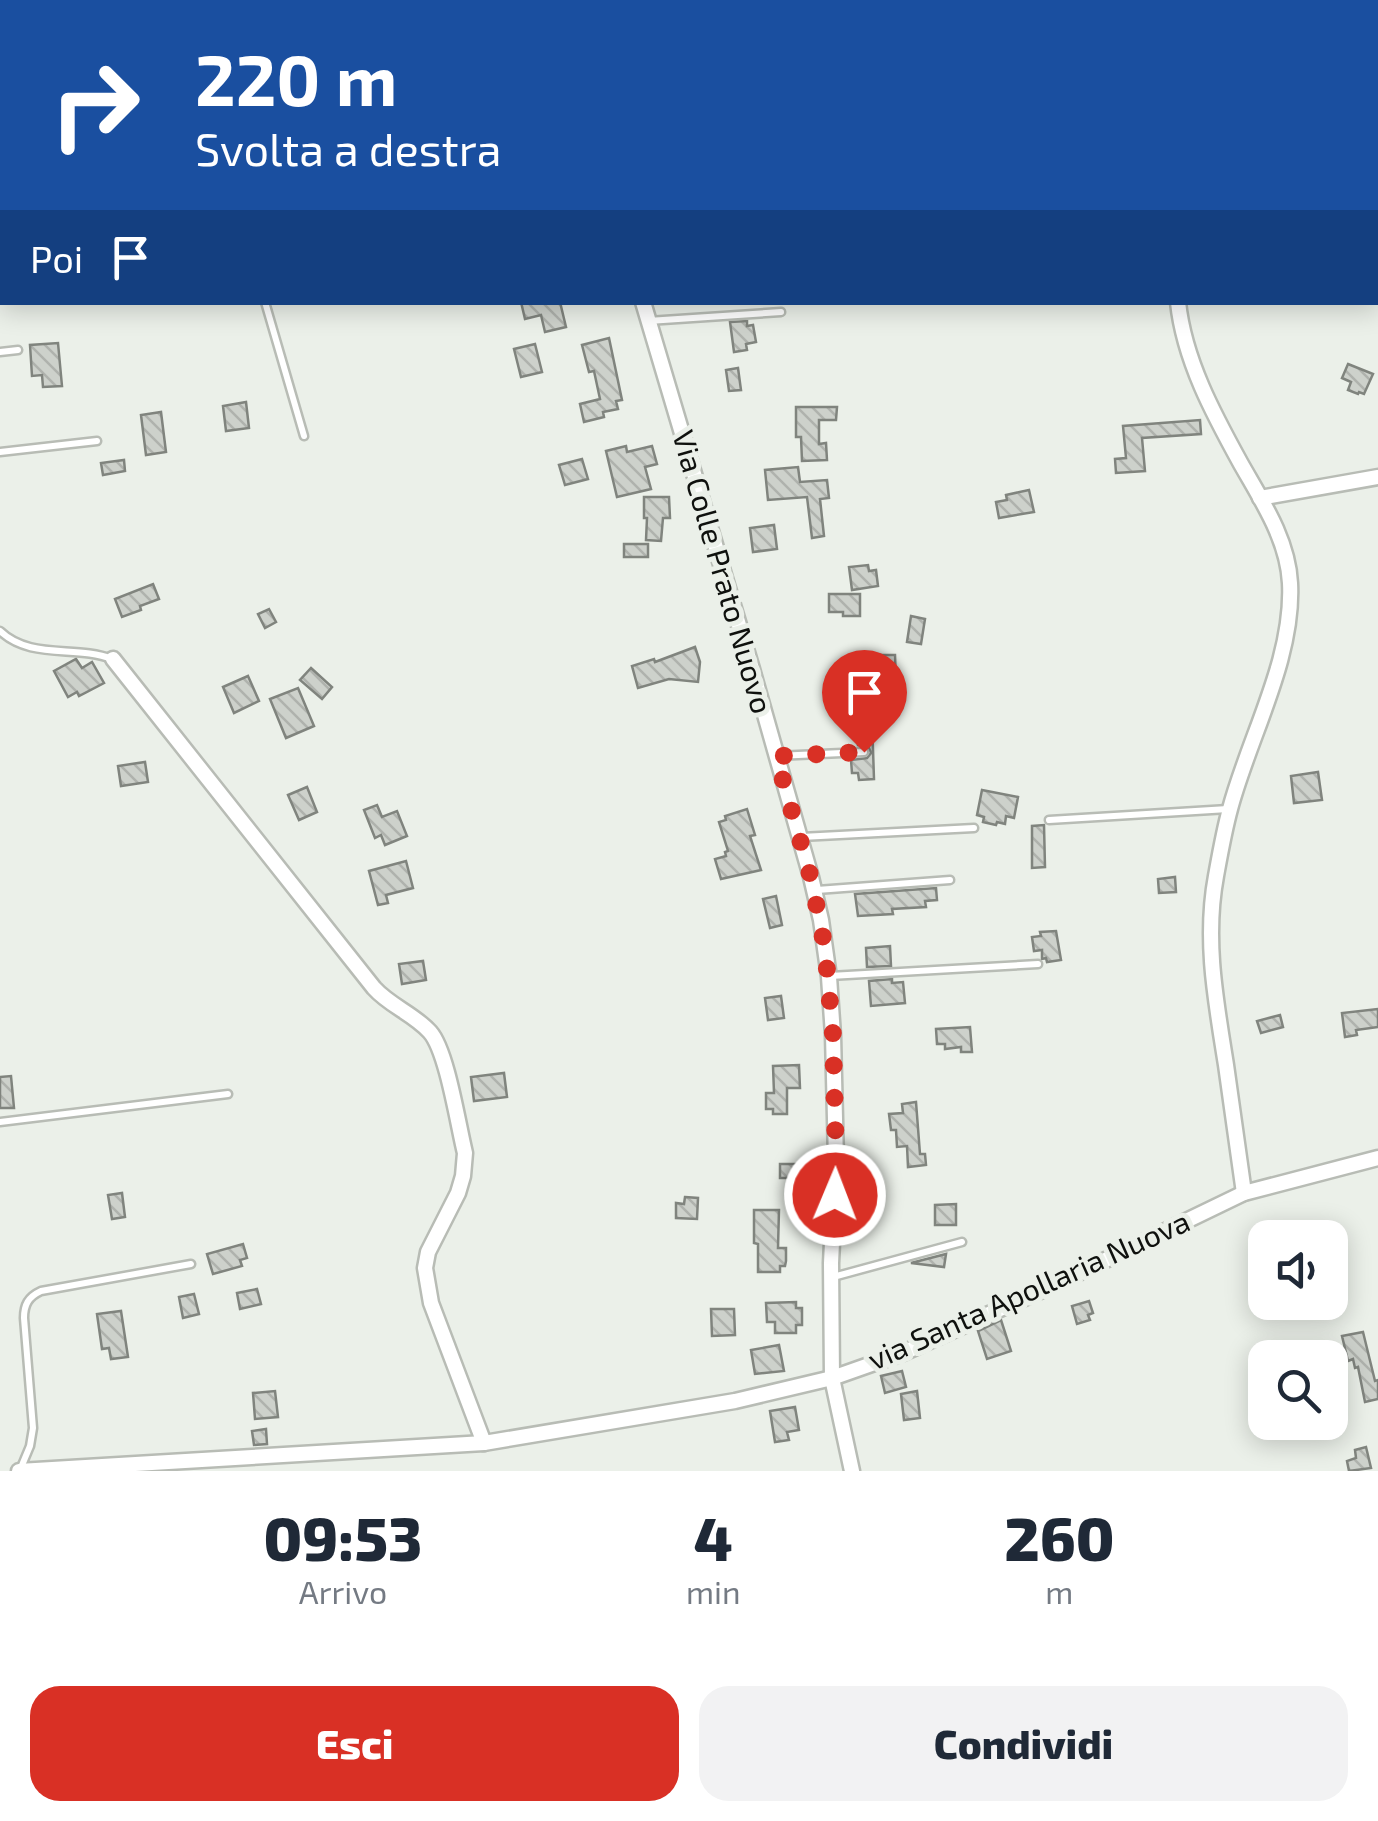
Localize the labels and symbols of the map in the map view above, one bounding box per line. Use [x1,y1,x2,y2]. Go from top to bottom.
street label: Via Colle Prato Nuovo [666,426,782,717]
pin [822,650,907,753]
position arrow [783,1143,887,1247]
street label: via Santa Apollaria Nuova [862,1202,1195,1376]

